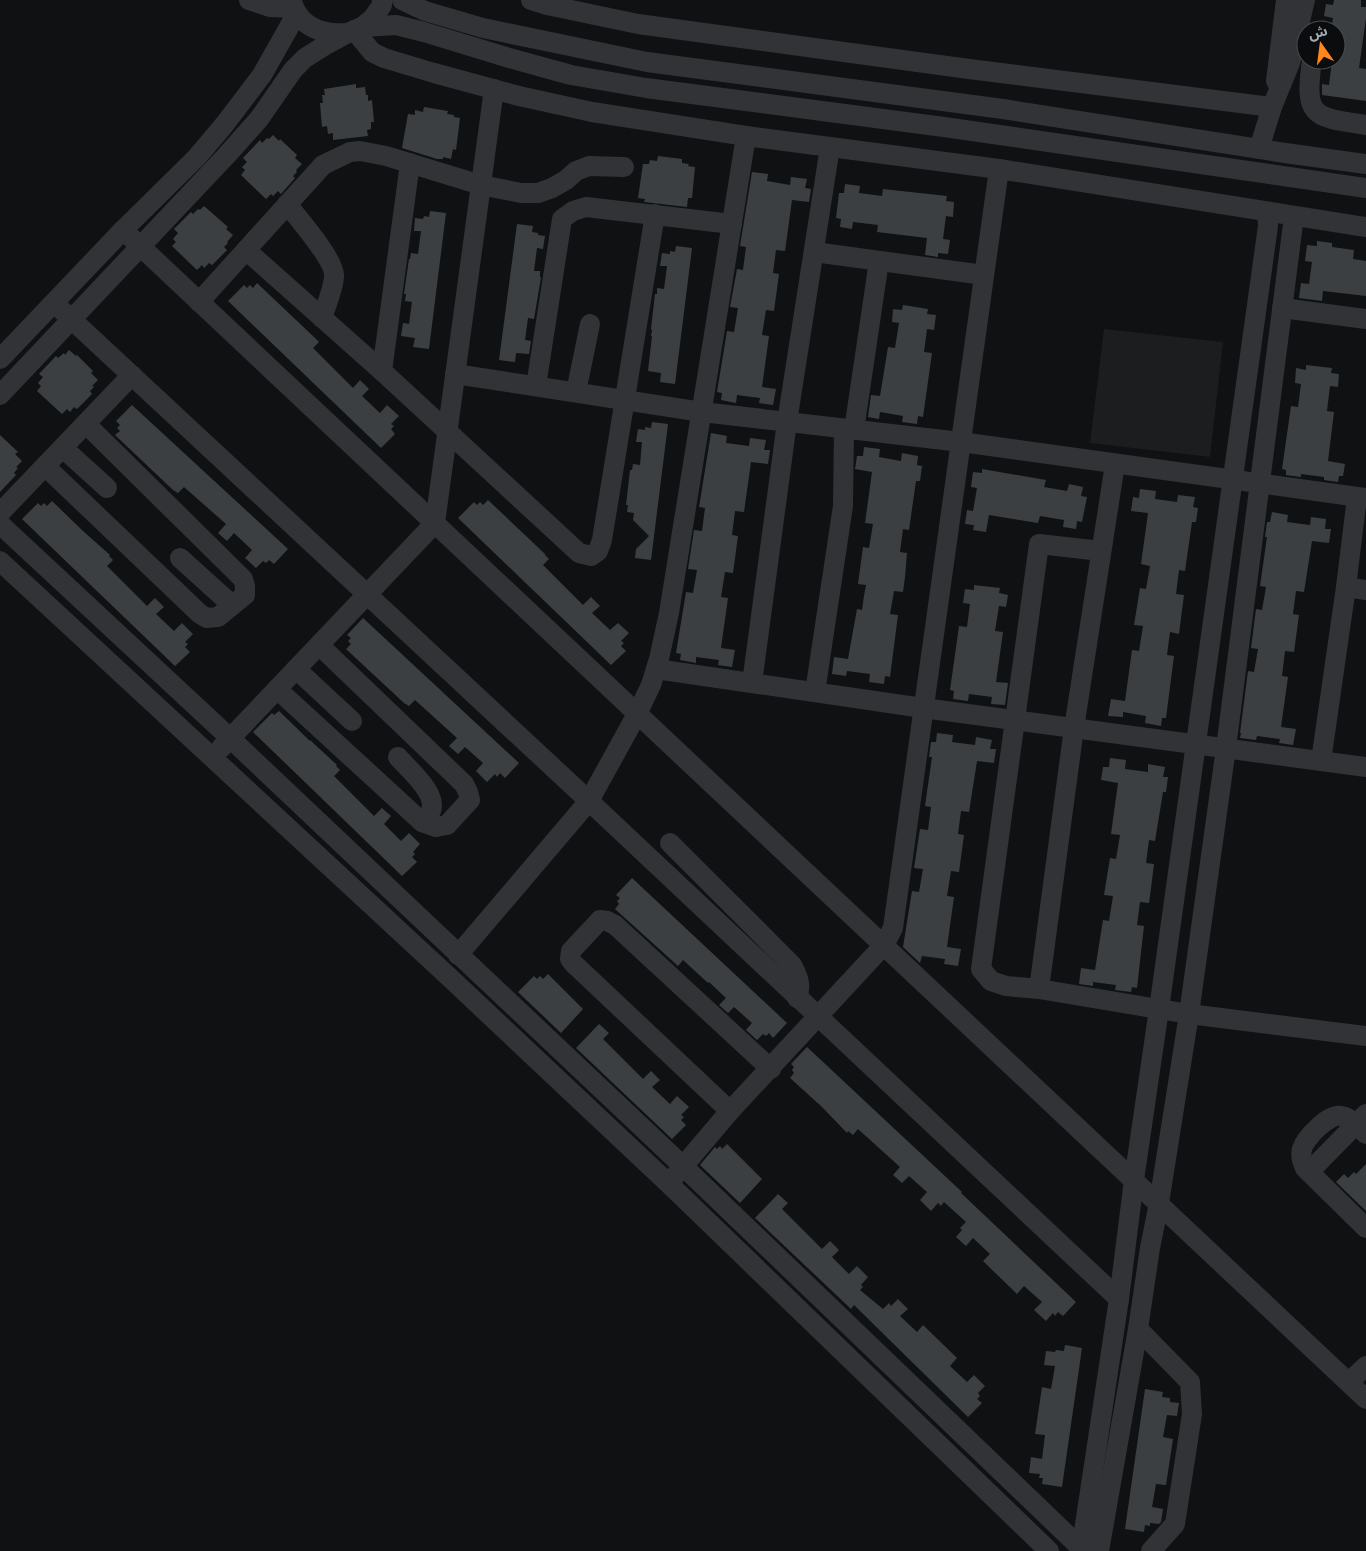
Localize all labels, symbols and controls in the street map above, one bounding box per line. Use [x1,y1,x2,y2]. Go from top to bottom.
north arrow [1296,20,1346,70]
text: ش [1306,21,1329,43]

